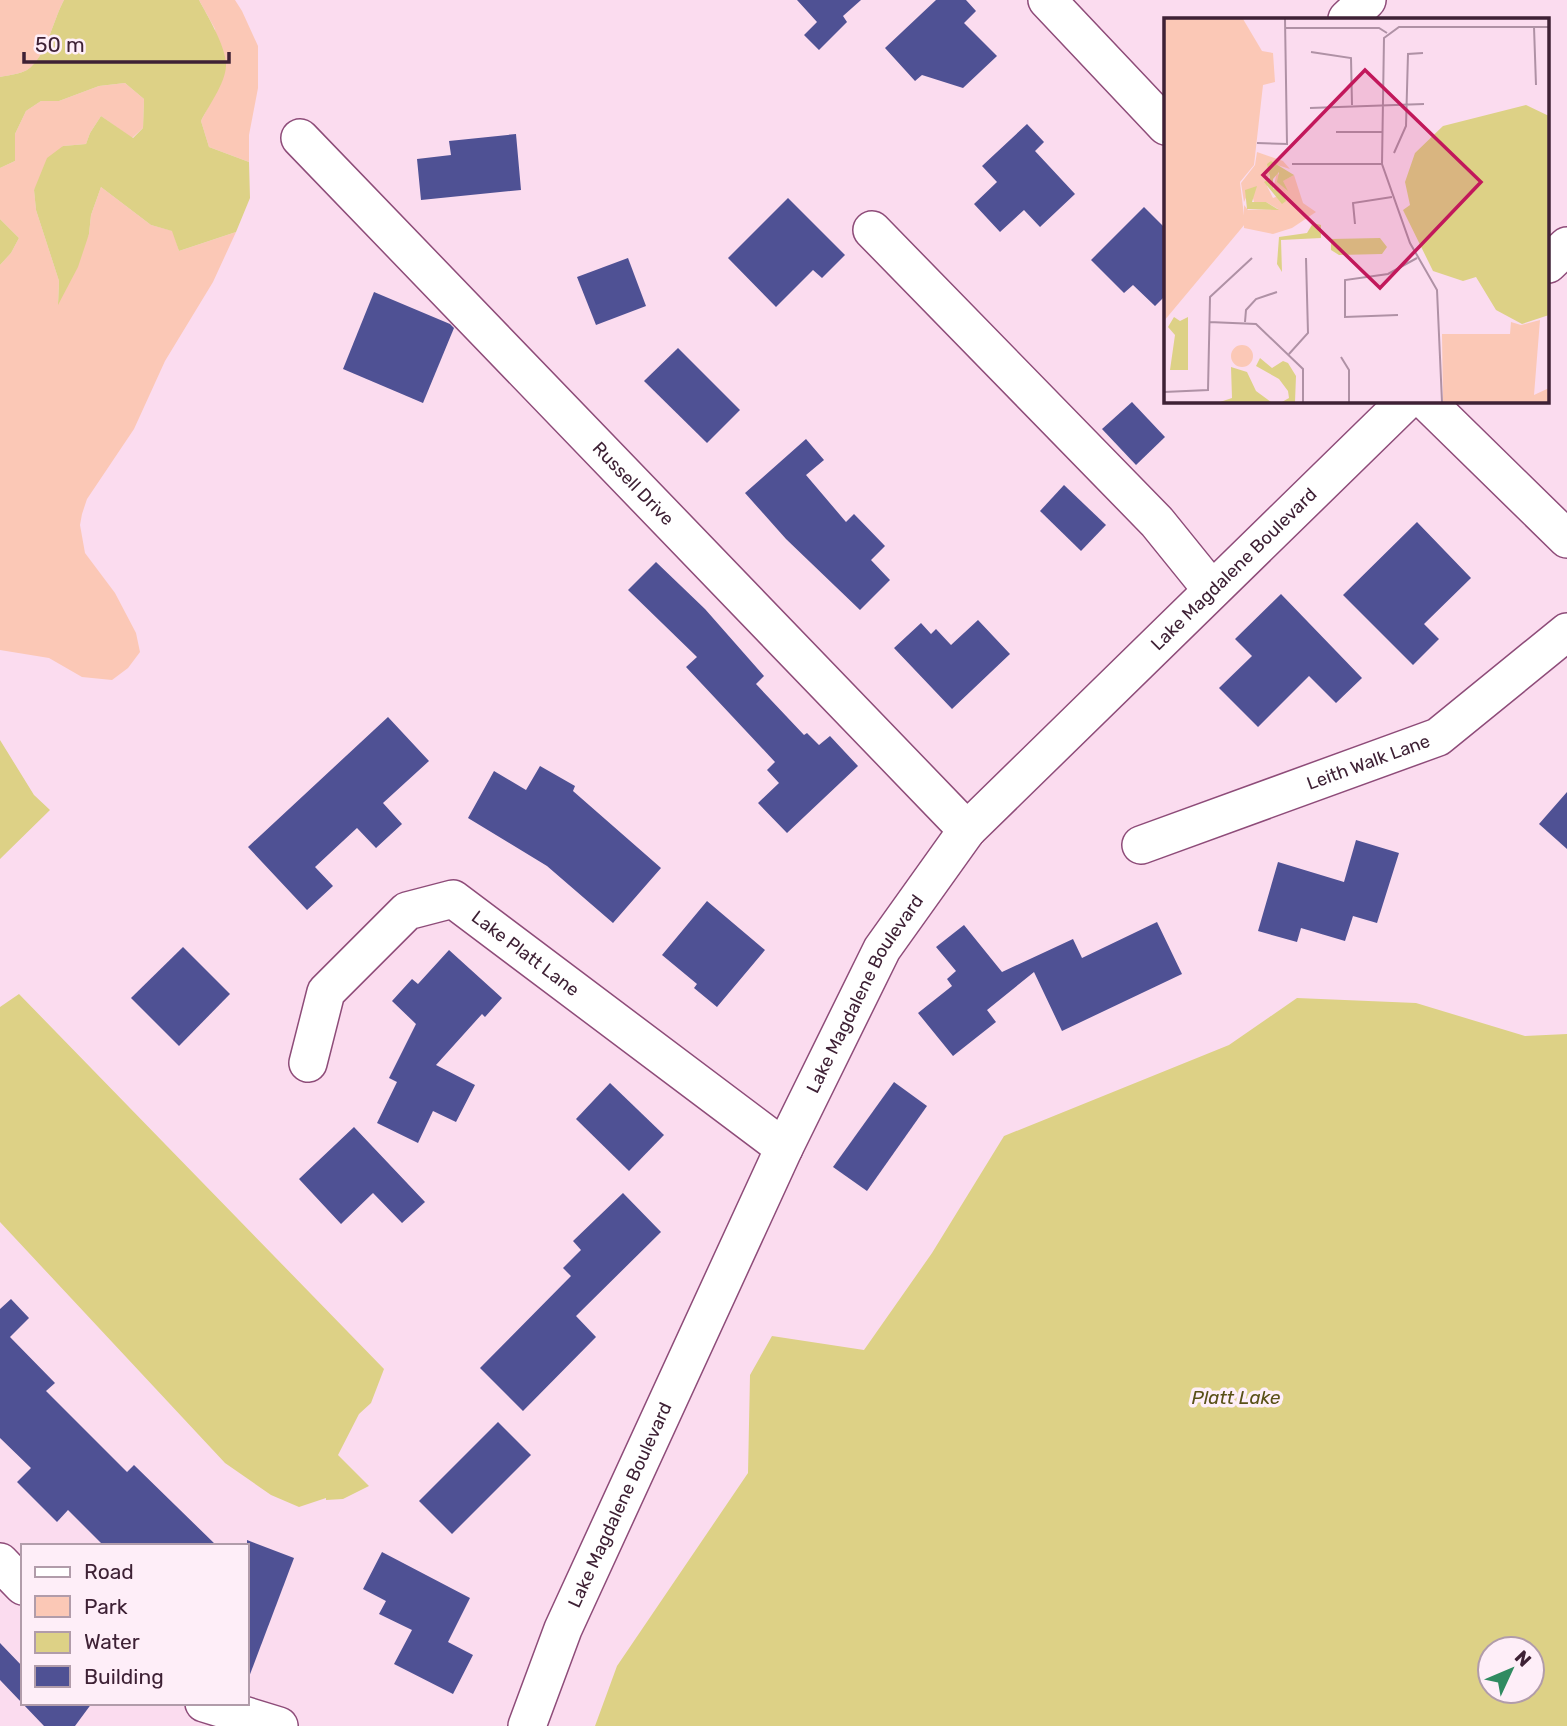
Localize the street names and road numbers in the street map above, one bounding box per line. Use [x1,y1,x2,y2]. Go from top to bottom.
street label: Russell Drive [588,437,678,530]
street label: Lake Magdalene Boulevard [1146,483,1321,655]
street label: Leith Walk Lane [1304,730,1433,795]
street label: Lake Magdalene Boulevard [802,891,928,1097]
street label: Lake Platt Lane [467,906,584,1001]
street label: Lake Magdalene Boulevard [563,1399,677,1611]

